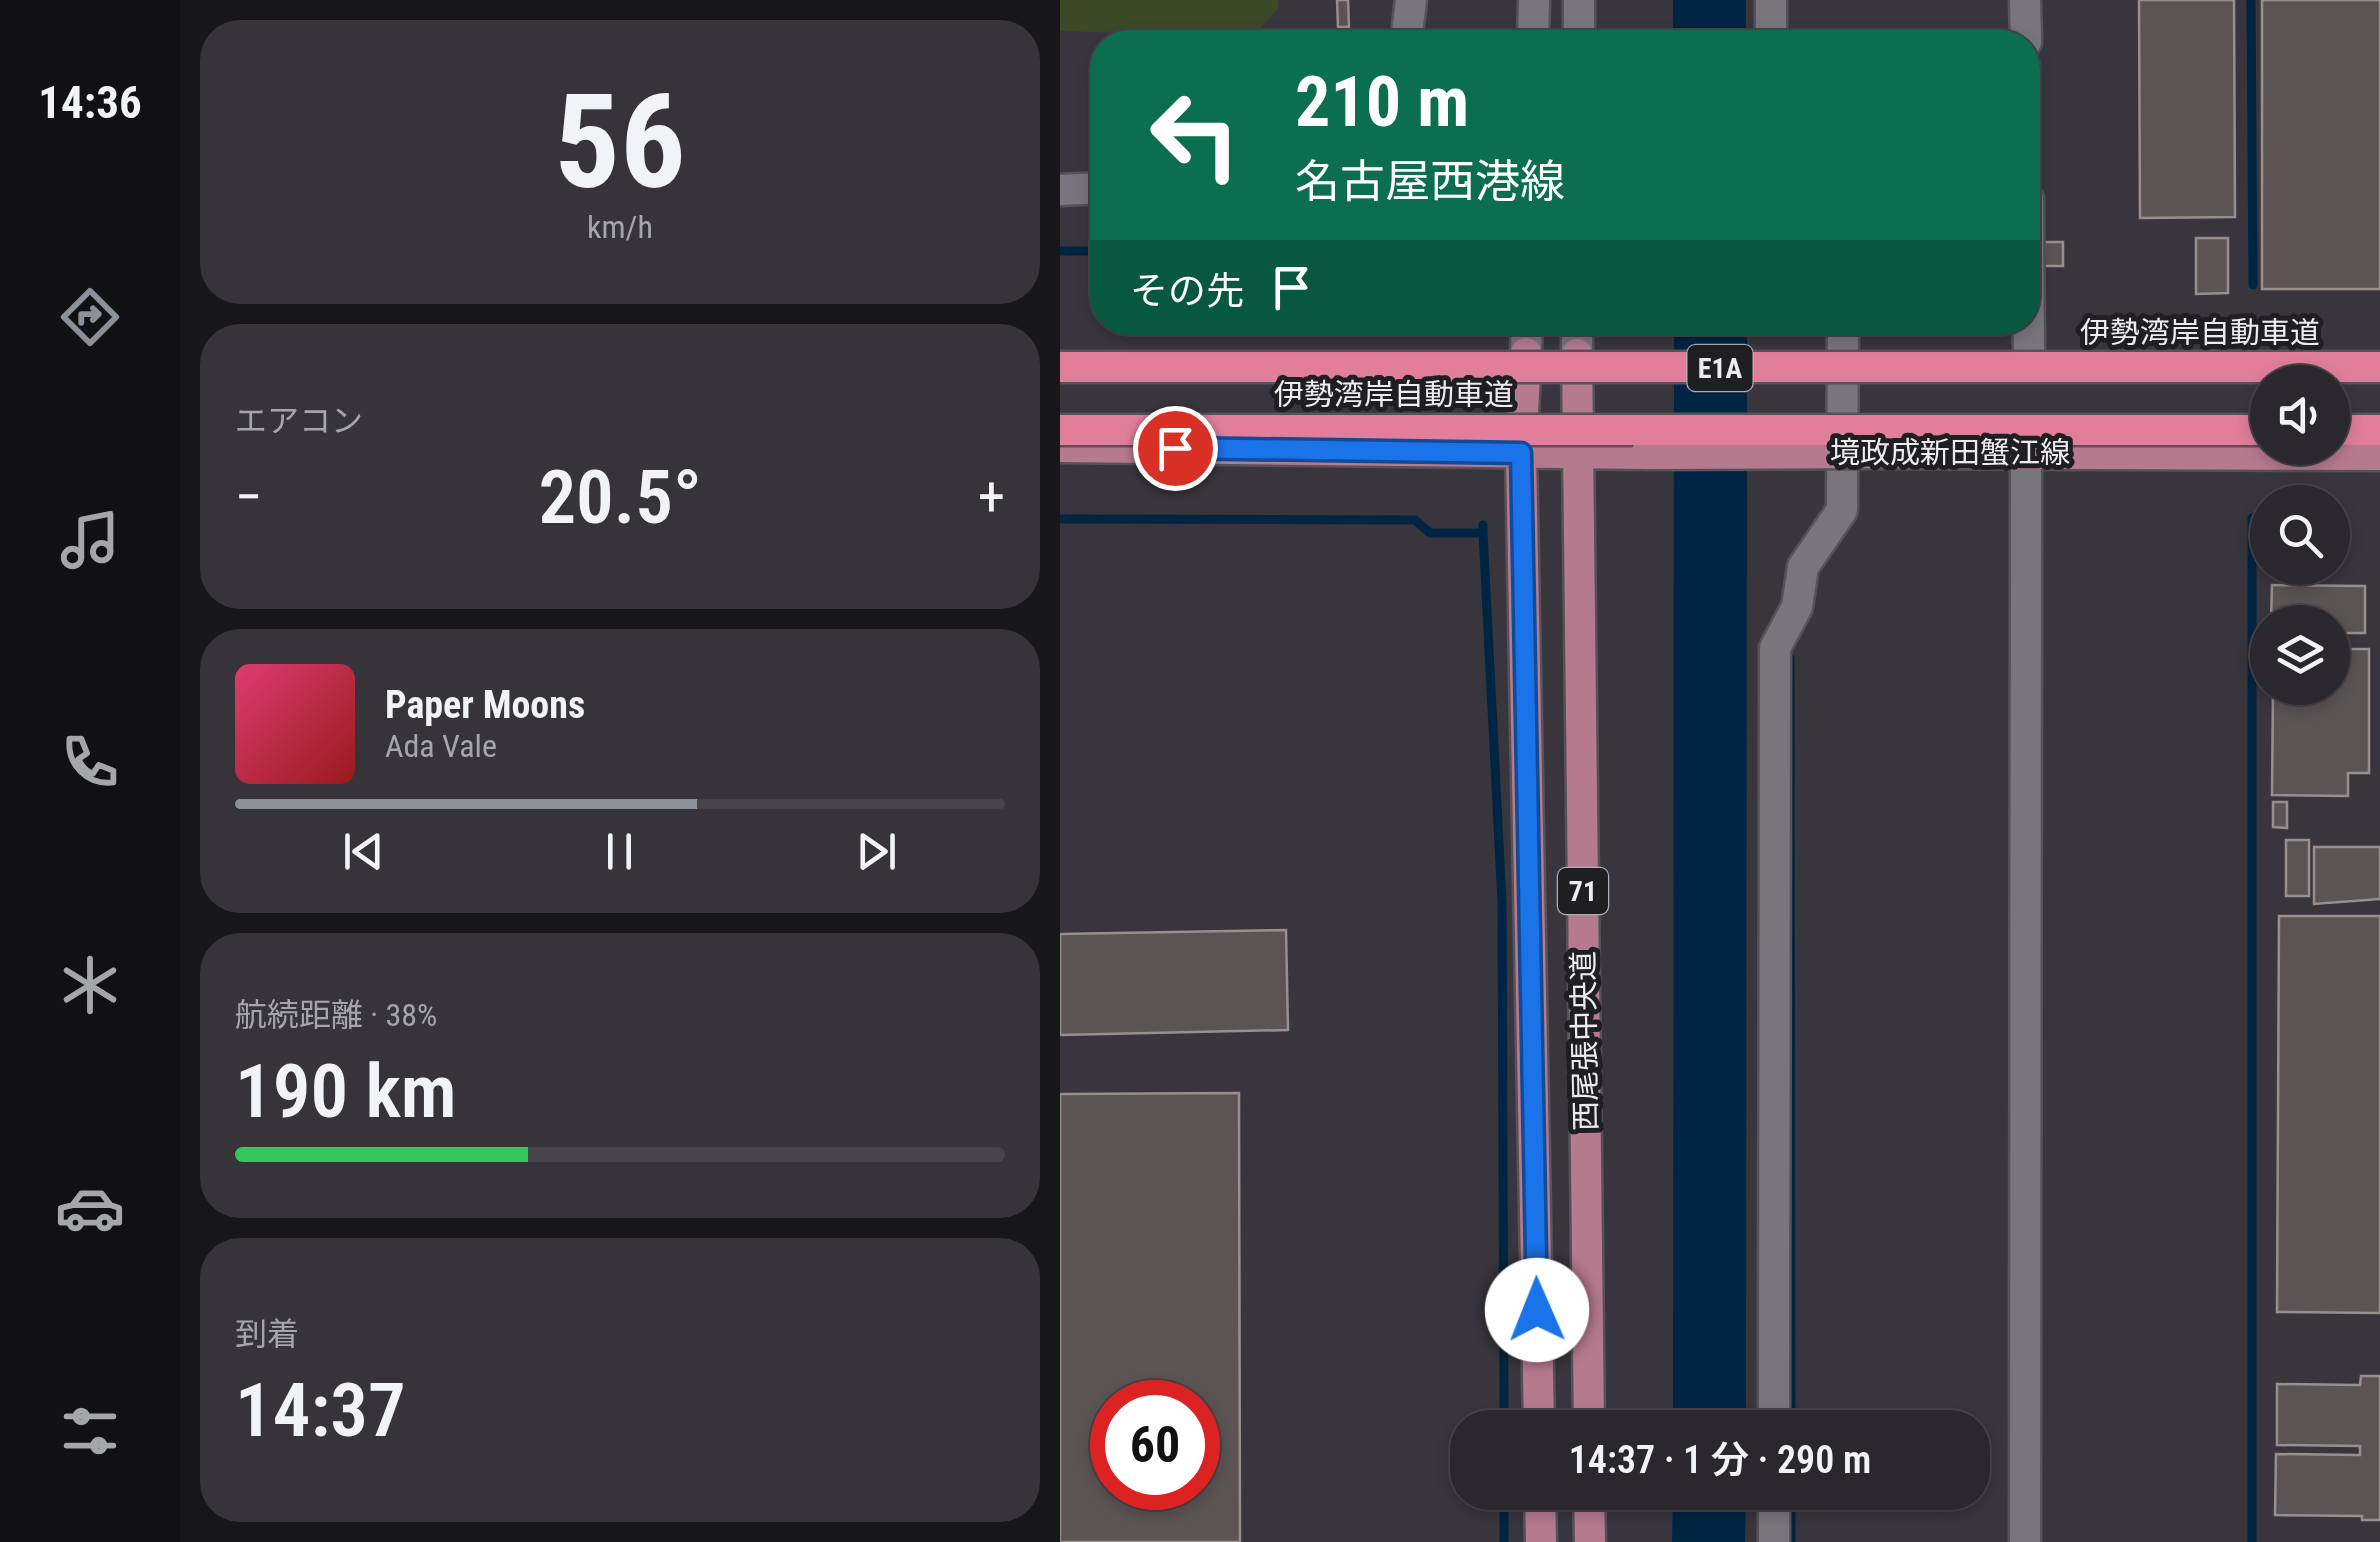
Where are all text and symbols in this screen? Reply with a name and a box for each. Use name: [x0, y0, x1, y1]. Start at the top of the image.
text: 210 m: [1295, 61, 1469, 143]
text: 56: [554, 66, 686, 219]
icon: left: [1130, 70, 1260, 200]
text: 14:36: [38, 76, 142, 129]
text: 名古屋西港線: [1295, 155, 1565, 208]
text: km/h: [587, 208, 653, 246]
icon: arrive: [1264, 260, 1319, 315]
text: その先: [1130, 269, 1244, 313]
icon: directions: [55, 282, 125, 352]
street label: 伊勢湾岸自動車道: [2080, 315, 2320, 350]
road number: E1A: [1688, 345, 1752, 391]
map controls: [2250, 365, 2350, 705]
button: sound: [2250, 365, 2350, 465]
street label: 伊勢湾岸自動車道: [1274, 377, 1514, 412]
text: エアコン: [235, 402, 363, 440]
pin: [1133, 406, 1218, 491]
icon: arrive: [1148, 421, 1203, 476]
street label: 境政成新田蟹江線: [1830, 435, 2070, 470]
text: 20.5°: [538, 453, 702, 541]
text: −: [235, 465, 263, 529]
text: +: [978, 465, 1005, 529]
button: search: [2250, 485, 2350, 585]
icon: music: [55, 505, 125, 575]
button: layers: [2250, 605, 2350, 705]
text: Paper Moons: [385, 683, 585, 727]
icon: phone: [55, 727, 125, 797]
text: Ada Vale: [385, 727, 497, 765]
icon: previous: [336, 824, 391, 879]
icon: pause: [592, 824, 647, 879]
icon: next: [849, 824, 904, 879]
road number: 71: [1558, 868, 1608, 914]
icon: climate: [55, 950, 125, 1020]
street label: 西尾張中央道: [1565, 951, 1604, 1131]
text: 航続距離 · 38%: [235, 996, 437, 1034]
text: 190 km: [235, 1047, 457, 1135]
icon: car: [55, 1173, 125, 1243]
position arrow: [1485, 1258, 1589, 1362]
text: 到着: [235, 1315, 299, 1353]
text: 14:37: [235, 1366, 406, 1454]
speed limit sign: 60: [1090, 1380, 1220, 1510]
icon: filters: [55, 1396, 125, 1466]
text: 14:37 · 1 分 · 290 m: [1569, 1438, 1871, 1482]

